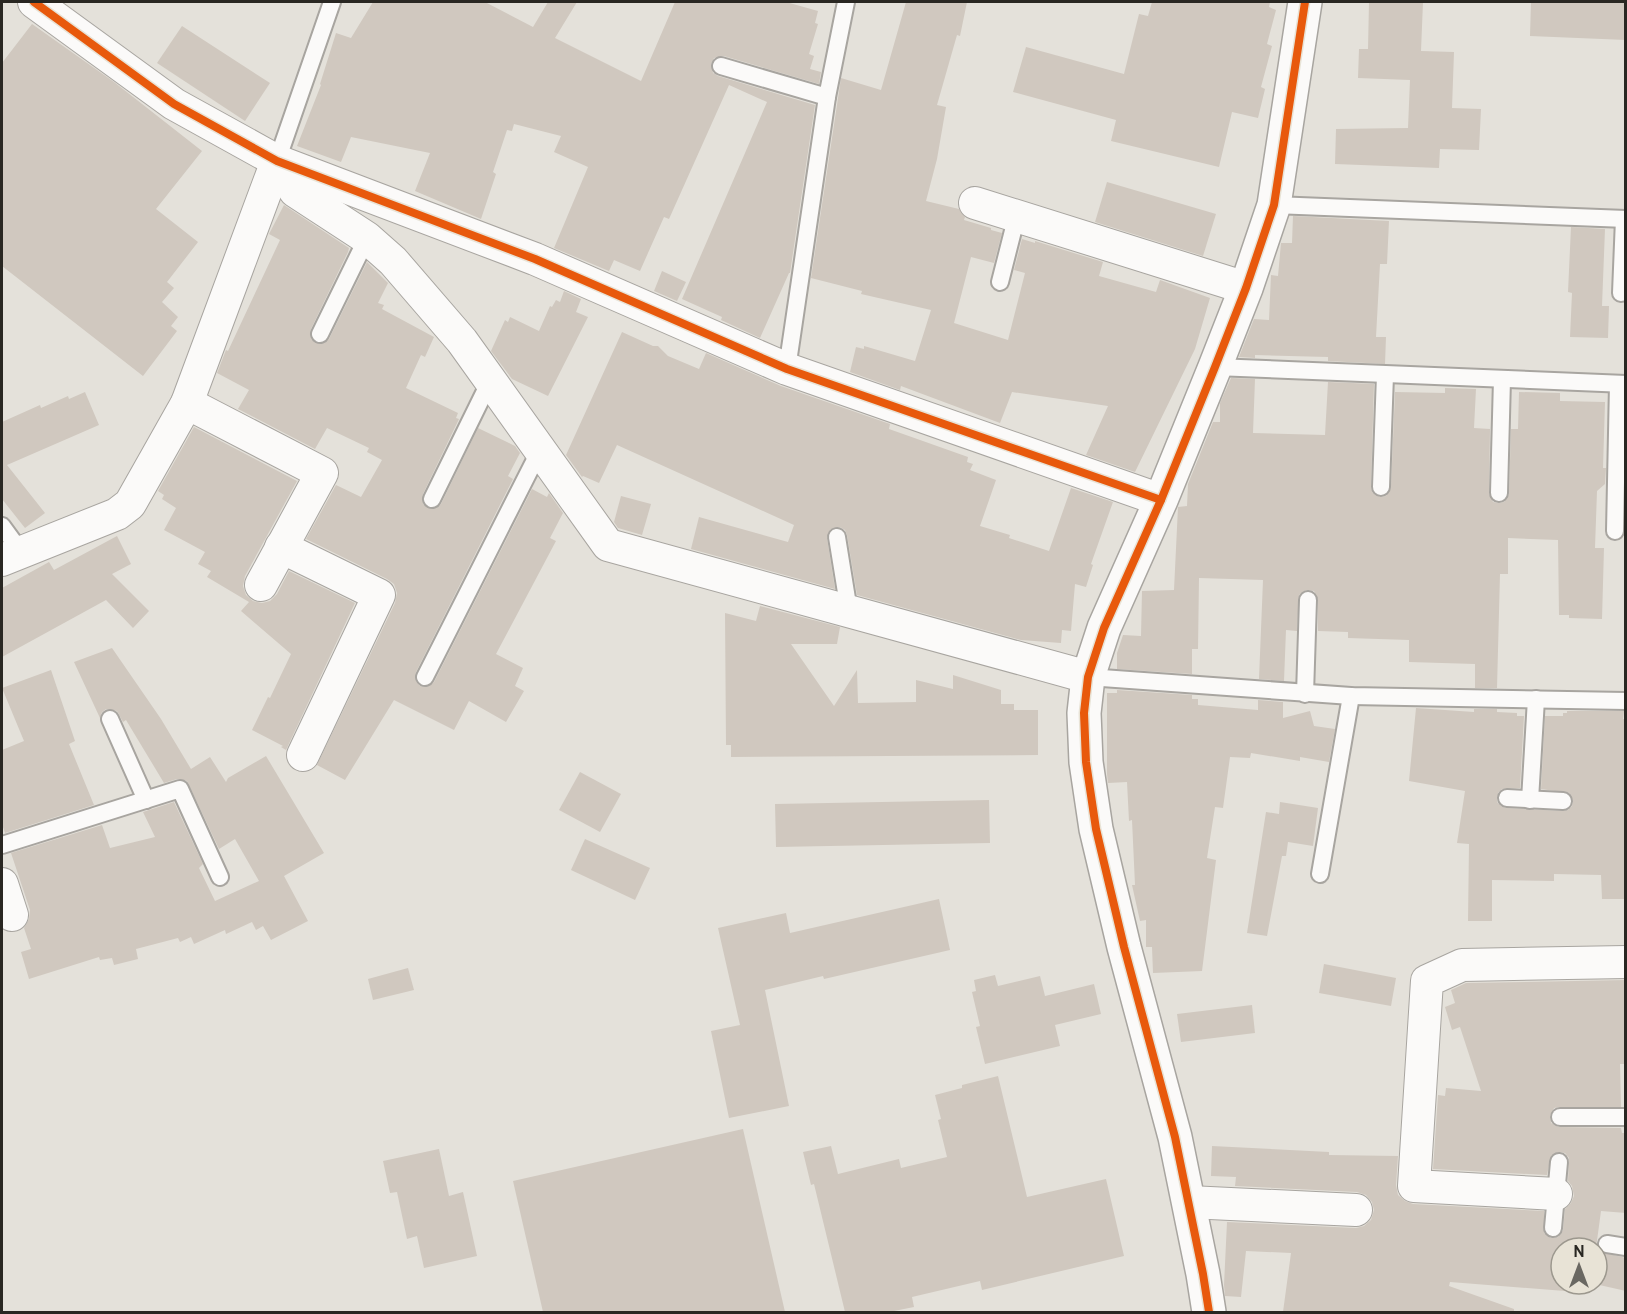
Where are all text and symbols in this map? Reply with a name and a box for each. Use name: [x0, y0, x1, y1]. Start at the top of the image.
north arrow: [1549, 1236, 1609, 1296]
text: N: [1573, 1243, 1585, 1263]

